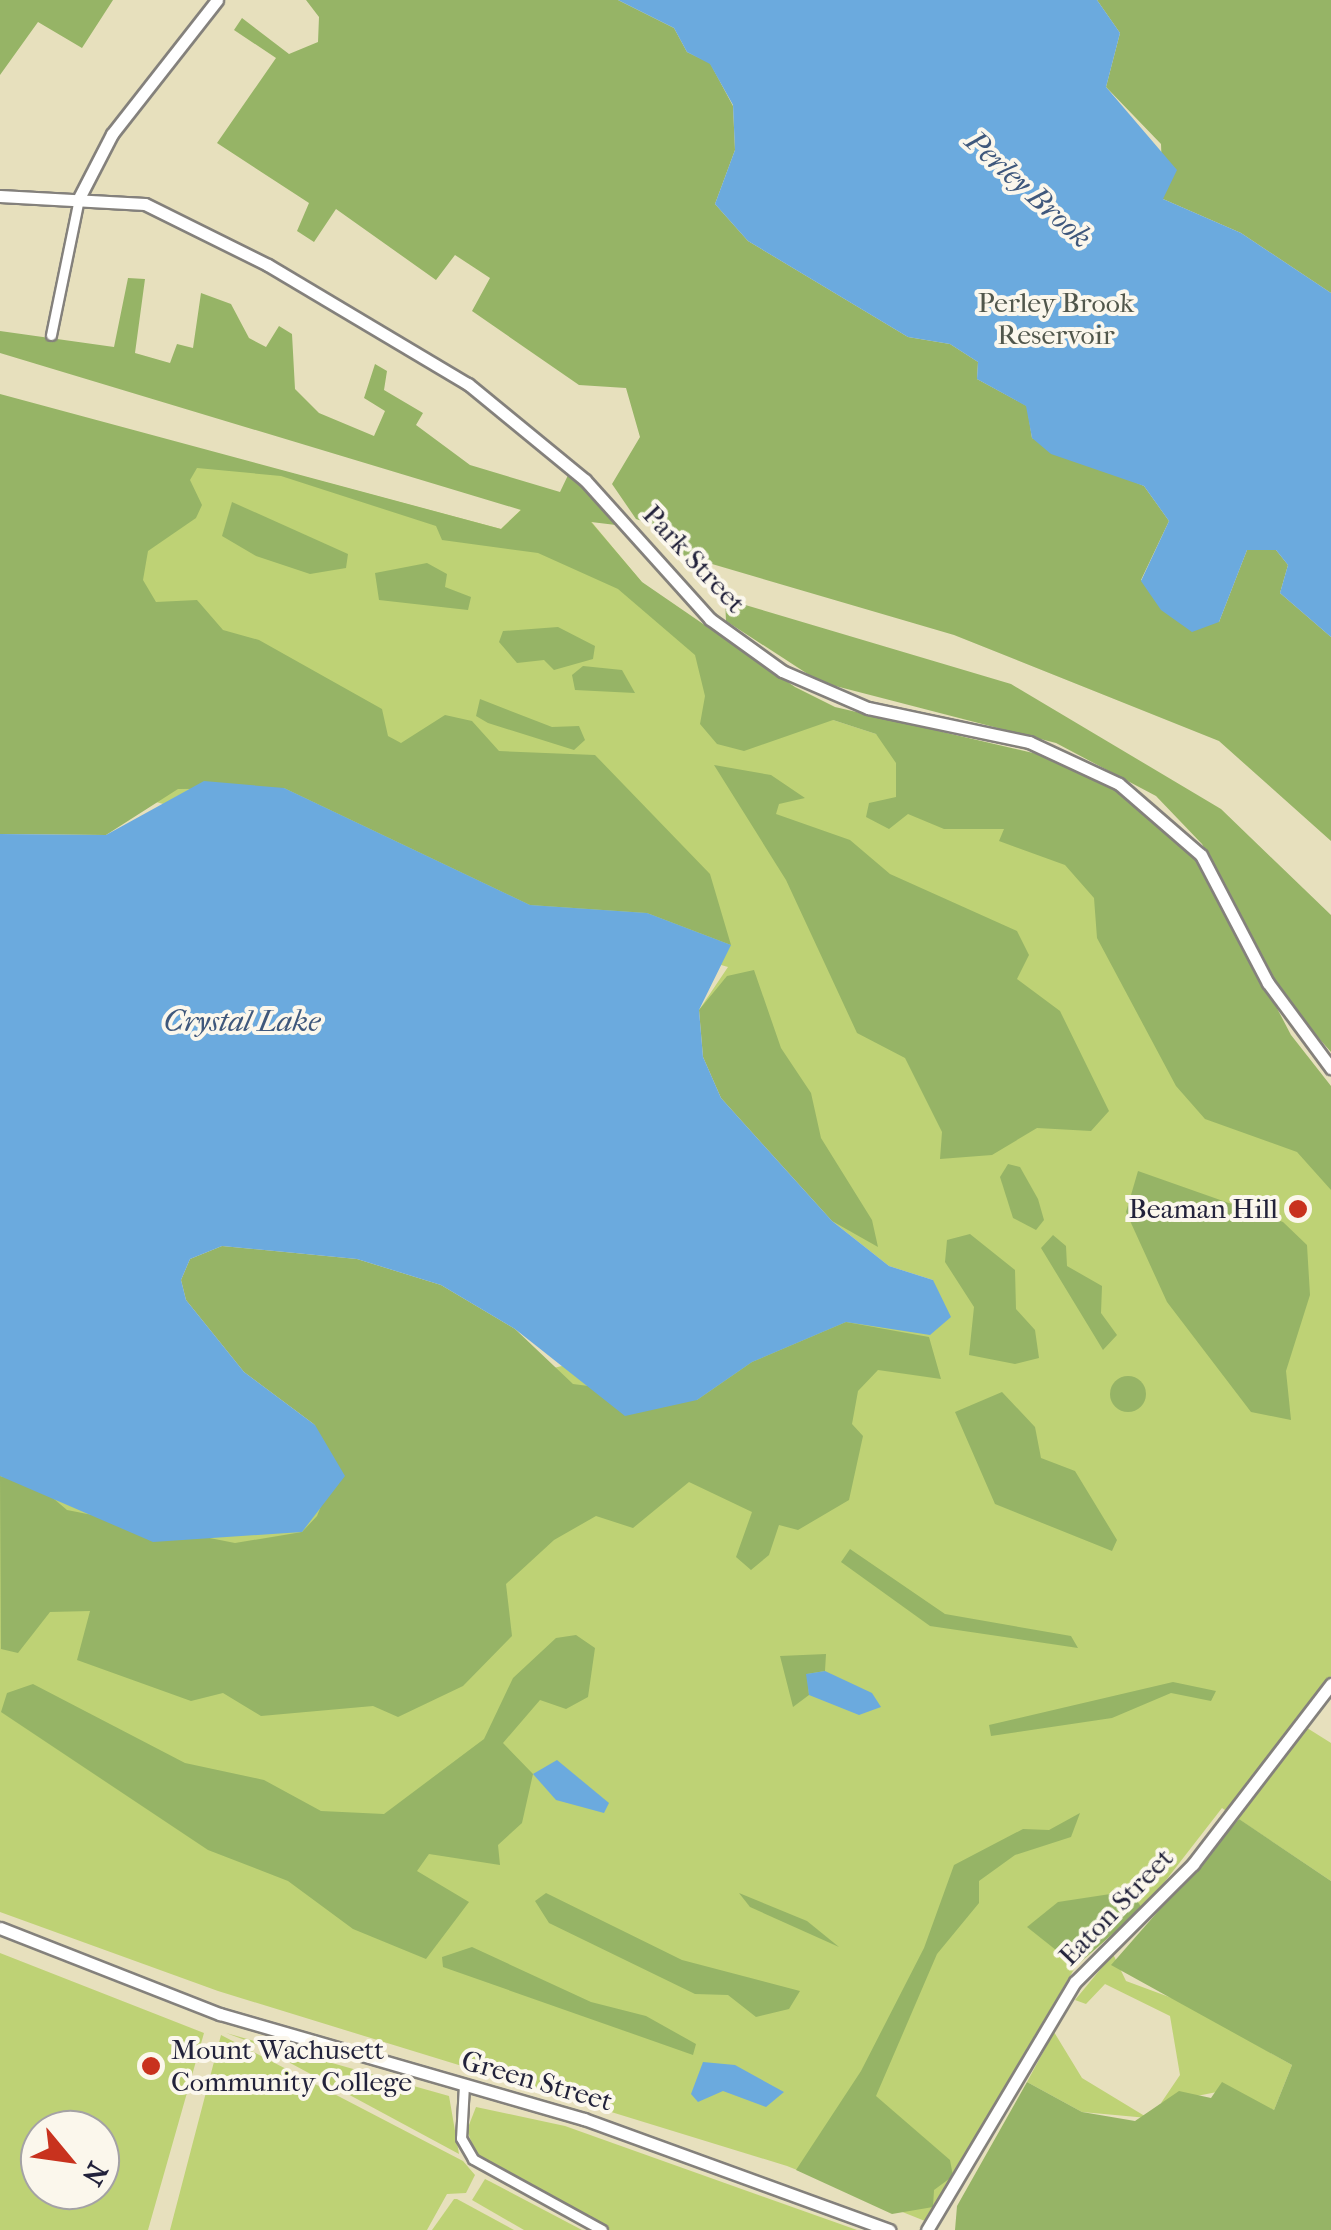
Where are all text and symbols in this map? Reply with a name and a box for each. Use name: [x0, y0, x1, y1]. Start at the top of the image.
water label: Perley Brook: [957, 124, 1099, 256]
park label: Perley Brook Reservoir: [978, 286, 1134, 352]
street label: Park Street: [635, 498, 753, 620]
water label: Crystal Lake: [164, 1004, 320, 1040]
place label: Beaman Hill: [1129, 1192, 1278, 1226]
marker: Beaman Hill: [1287, 1198, 1309, 1220]
street label: Eaton Street: [1052, 1841, 1180, 1973]
place label: Mount Wachusett Community College: [171, 2033, 412, 2099]
street label: Green Street: [458, 2043, 616, 2119]
marker: Mount Wachusett Community College: [140, 2055, 162, 2077]
north arrow: [20, 2110, 120, 2210]
text: N: [75, 2157, 115, 2191]

